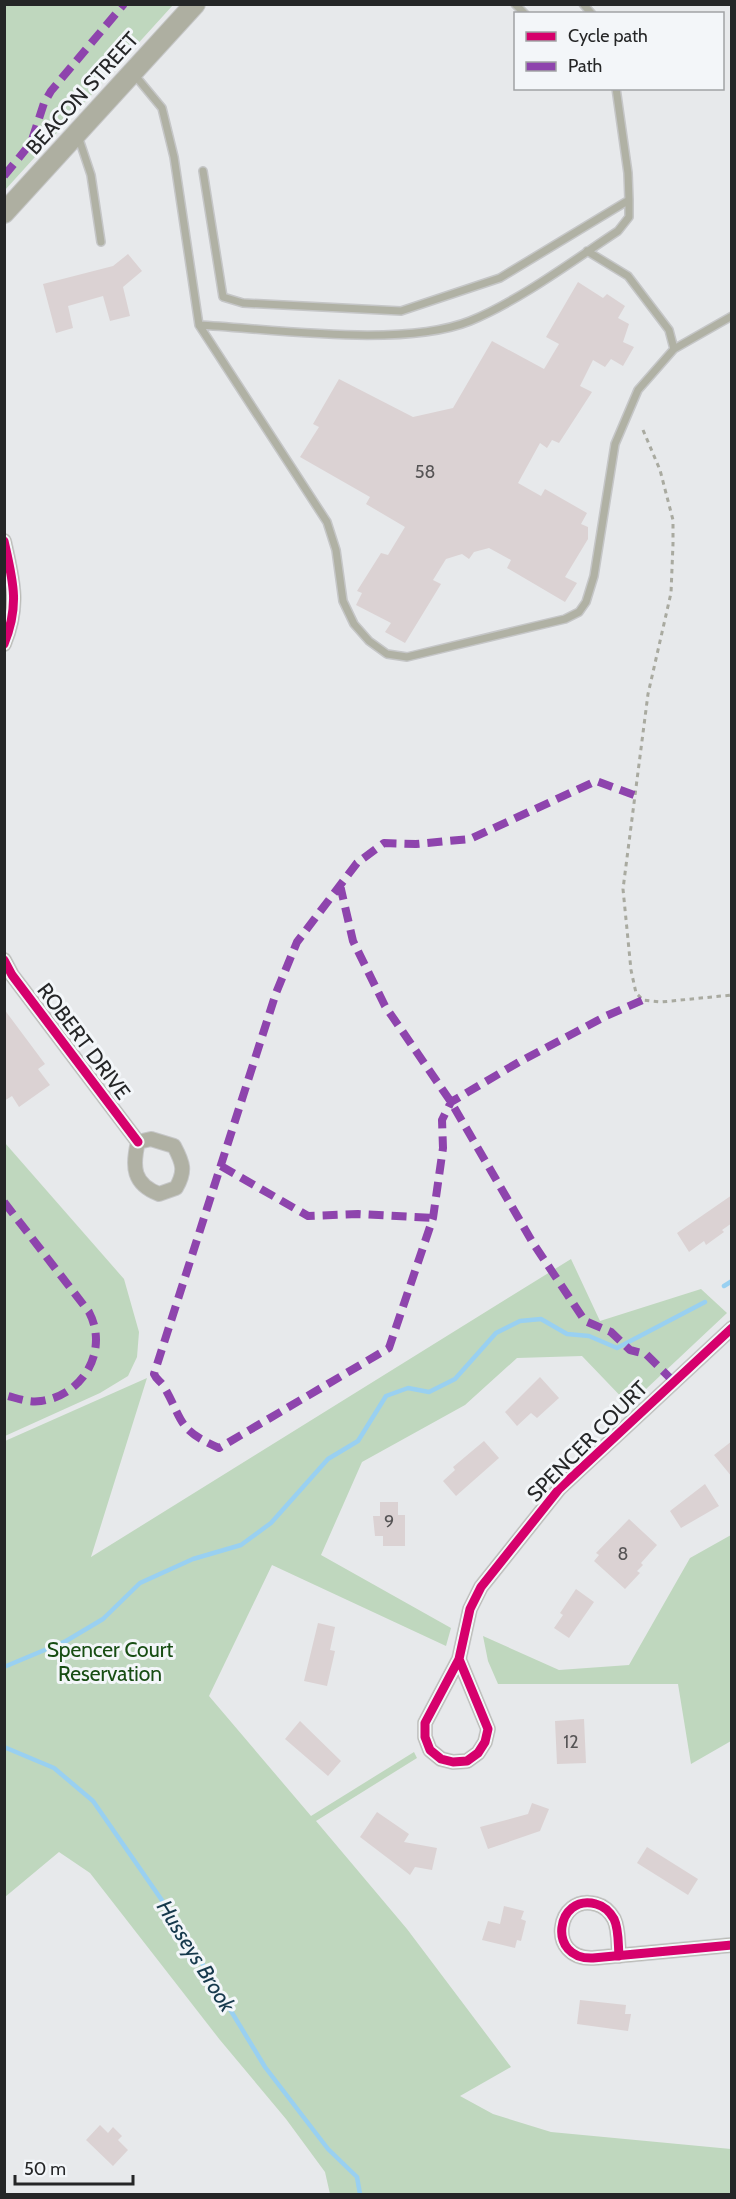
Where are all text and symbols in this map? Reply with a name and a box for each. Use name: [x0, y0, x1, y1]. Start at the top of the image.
legend: [514, 12, 724, 90]
text: Cycle path: [568, 25, 648, 47]
street label: BEACON STREET: [21, 27, 143, 159]
text: Path: [568, 55, 602, 77]
house number: 58: [415, 461, 435, 483]
street label: ROBERT DRIVE: [32, 978, 136, 1104]
street label: SPENCER COURT: [521, 1375, 653, 1507]
house number: 9: [384, 1511, 394, 1533]
house number: 8: [618, 1543, 628, 1565]
park label: Spencer Court Reservation: [47, 1637, 173, 1686]
house number: 12: [563, 1731, 579, 1753]
water label: Husseys Brook: [151, 1895, 241, 2017]
scale bar: [15, 2148, 134, 2186]
text: 50 m: [24, 2158, 66, 2180]

